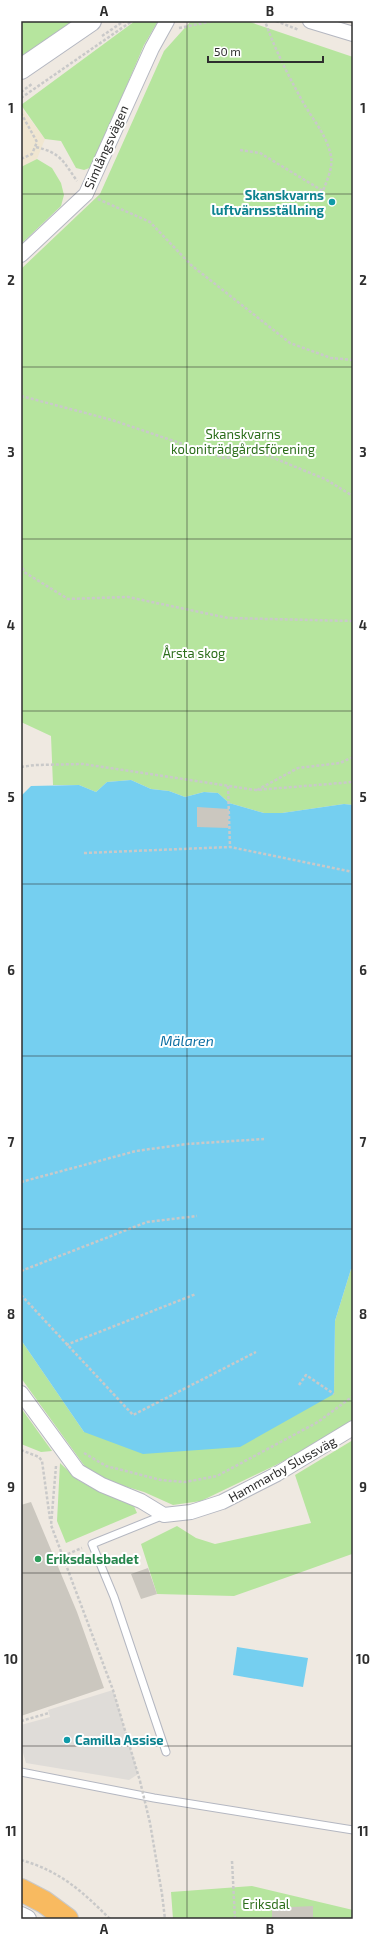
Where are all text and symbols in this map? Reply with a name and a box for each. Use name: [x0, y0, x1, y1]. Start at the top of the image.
text: A: [100, 3, 109, 19]
text: B: [266, 3, 274, 19]
scale bar: [208, 38, 323, 64]
text: 50 m: [214, 44, 241, 58]
text: 1: [8, 100, 14, 116]
text: 1: [360, 100, 366, 116]
street label: Simlångsvägen: [80, 103, 132, 191]
place label: Skanskvarns luftvärnsställning: [212, 187, 324, 218]
marker: Skanskvarns luftvärnsställning: [327, 197, 337, 207]
text: 2: [7, 272, 15, 288]
text: 2: [359, 272, 367, 288]
park label: Skanskvarns koloniträdgårdsförening: [171, 426, 315, 457]
text: 3: [7, 444, 15, 460]
text: 3: [359, 444, 367, 460]
text: 4: [7, 617, 15, 633]
text: 4: [359, 617, 367, 633]
park label: Årsta skog: [163, 645, 225, 661]
text: 5: [7, 789, 15, 805]
text: 5: [359, 789, 367, 805]
text: 6: [7, 962, 15, 978]
text: 6: [359, 962, 367, 978]
water label: Mälaren: [160, 1032, 214, 1049]
text: 7: [8, 1134, 15, 1150]
text: 7: [360, 1134, 367, 1150]
text: 8: [7, 1306, 15, 1322]
text: 8: [359, 1306, 367, 1322]
street label: Hammarby Slussväg: [225, 1433, 339, 1505]
text: 9: [7, 1479, 15, 1495]
text: 9: [359, 1479, 367, 1495]
place label: Eriksdalsbadet: [46, 1551, 139, 1567]
marker: Eriksdalsbadet: [33, 1554, 43, 1564]
text: 10: [4, 1651, 18, 1667]
text: 10: [356, 1651, 370, 1667]
place label: Camilla Assise: [75, 1732, 164, 1748]
marker: Camilla Assise: [62, 1735, 72, 1745]
text: 11: [5, 1823, 17, 1839]
text: 11: [357, 1823, 369, 1839]
park label: Eriksdal: [242, 1896, 290, 1912]
text: A: [100, 1921, 109, 1937]
text: B: [266, 1921, 274, 1937]

